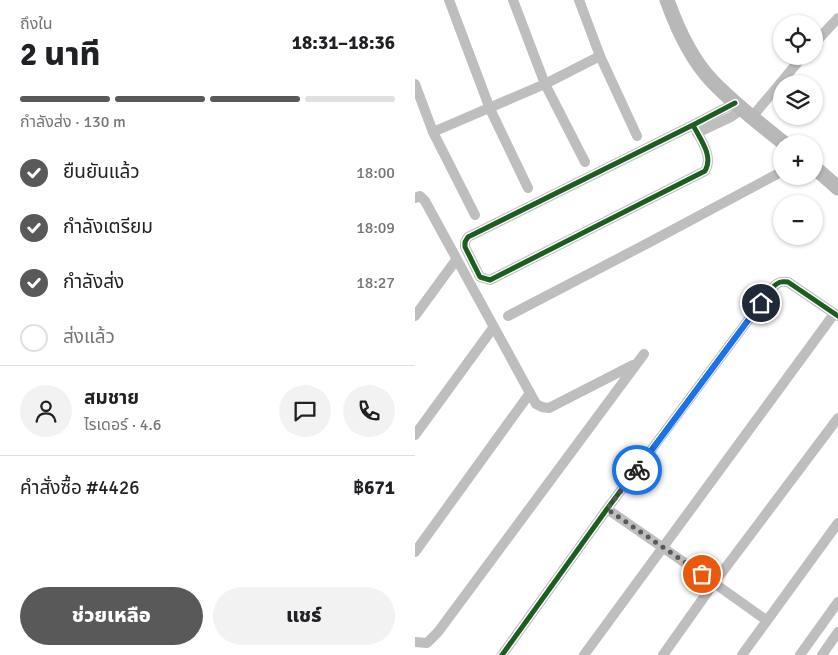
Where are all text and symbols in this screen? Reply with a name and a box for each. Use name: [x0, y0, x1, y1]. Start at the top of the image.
text: ถึงใน: [20, 14, 53, 34]
map controls: [773, 15, 823, 245]
button: locate: [773, 15, 823, 65]
text: 18:31–18:36: [292, 31, 395, 55]
text: 2 นาที: [20, 35, 100, 74]
button: layers: [773, 75, 823, 125]
text: กำลังส่ง · 130 m: [20, 112, 126, 132]
button: +: [773, 135, 823, 185]
icon: check: [20, 159, 48, 187]
text: ยืนยันแล้ว: [63, 160, 140, 184]
text: 18:00: [356, 163, 395, 183]
button: −: [773, 195, 823, 245]
icon: check: [20, 214, 48, 242]
text: กำลังเตรียม: [63, 215, 153, 239]
text: 18:09: [356, 218, 395, 238]
icon: check: [20, 269, 48, 297]
text: กำลังส่ง: [63, 270, 124, 294]
text: 18:27: [356, 273, 395, 293]
pin: [740, 282, 782, 324]
icon: home: [747, 289, 775, 317]
text: ส่งแล้ว: [63, 325, 115, 349]
button: person: [20, 385, 72, 437]
button: chat: [279, 385, 331, 437]
button: phone: [343, 385, 395, 437]
text: สมชาย: [84, 386, 139, 410]
text: ไรเดอร์ · 4.6: [84, 415, 161, 435]
courier: [612, 445, 662, 495]
icon: bike: [623, 456, 651, 484]
text: คำสั่งซื้อ #4426: [20, 476, 139, 500]
text: ฿671: [353, 476, 395, 500]
pin: [681, 553, 723, 595]
icon: bag: [688, 560, 716, 588]
button: ช่วยเหลือ: [20, 587, 203, 645]
button: แชร์: [213, 587, 395, 645]

